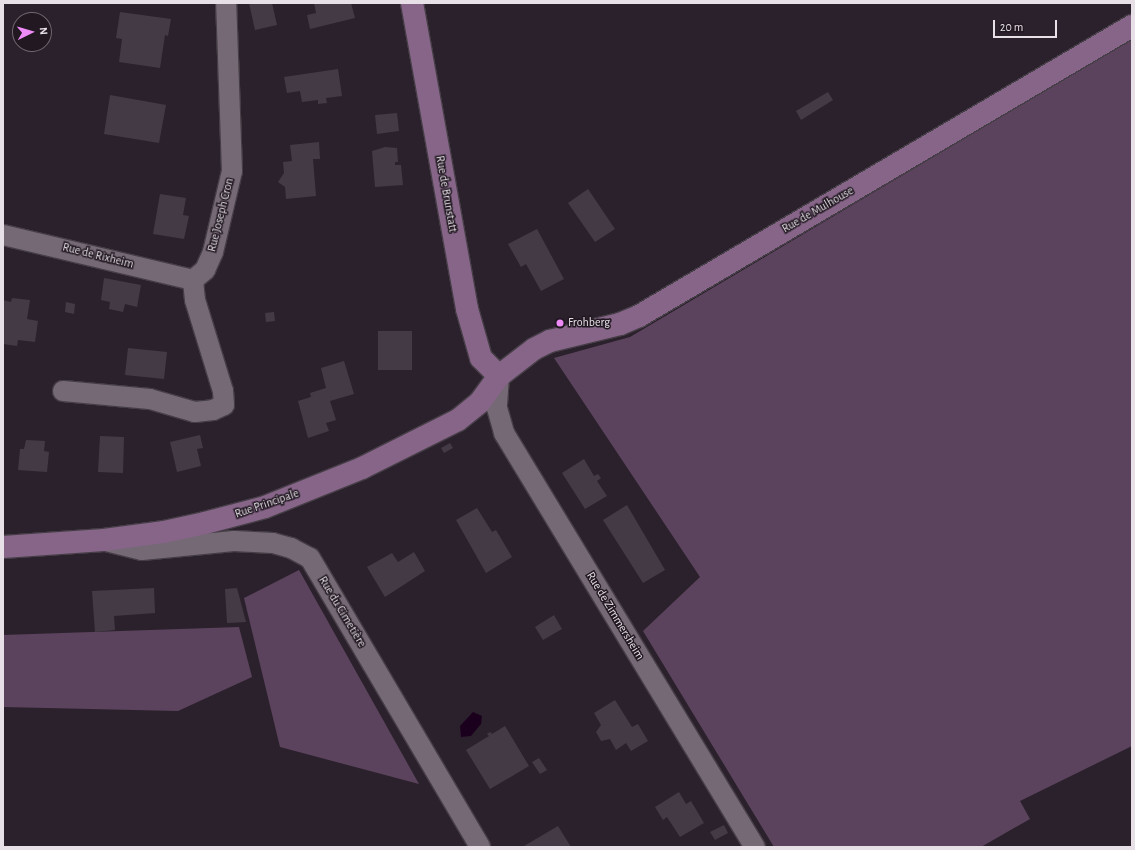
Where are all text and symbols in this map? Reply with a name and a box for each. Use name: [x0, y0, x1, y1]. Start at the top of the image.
north arrow: [12, 12, 52, 52]
scale bar: [995, 12, 1059, 38]
text: 20 m: [1000, 21, 1023, 33]
text: N: [38, 27, 49, 35]
street label: Rue de Brunstatt: [432, 155, 460, 233]
street label: Rue Joseph Cron: [205, 177, 237, 253]
street label: Rue de Mulhouse: [780, 184, 856, 236]
street label: Rue de Rixheim: [61, 240, 135, 272]
place label: Frohberg: [568, 316, 610, 330]
marker: Frohberg: [555, 318, 565, 328]
street label: Rue Principale: [233, 486, 301, 522]
street label: Rue de Zimmersheim: [583, 569, 647, 663]
street label: Rue du Cimetière: [315, 574, 369, 650]

